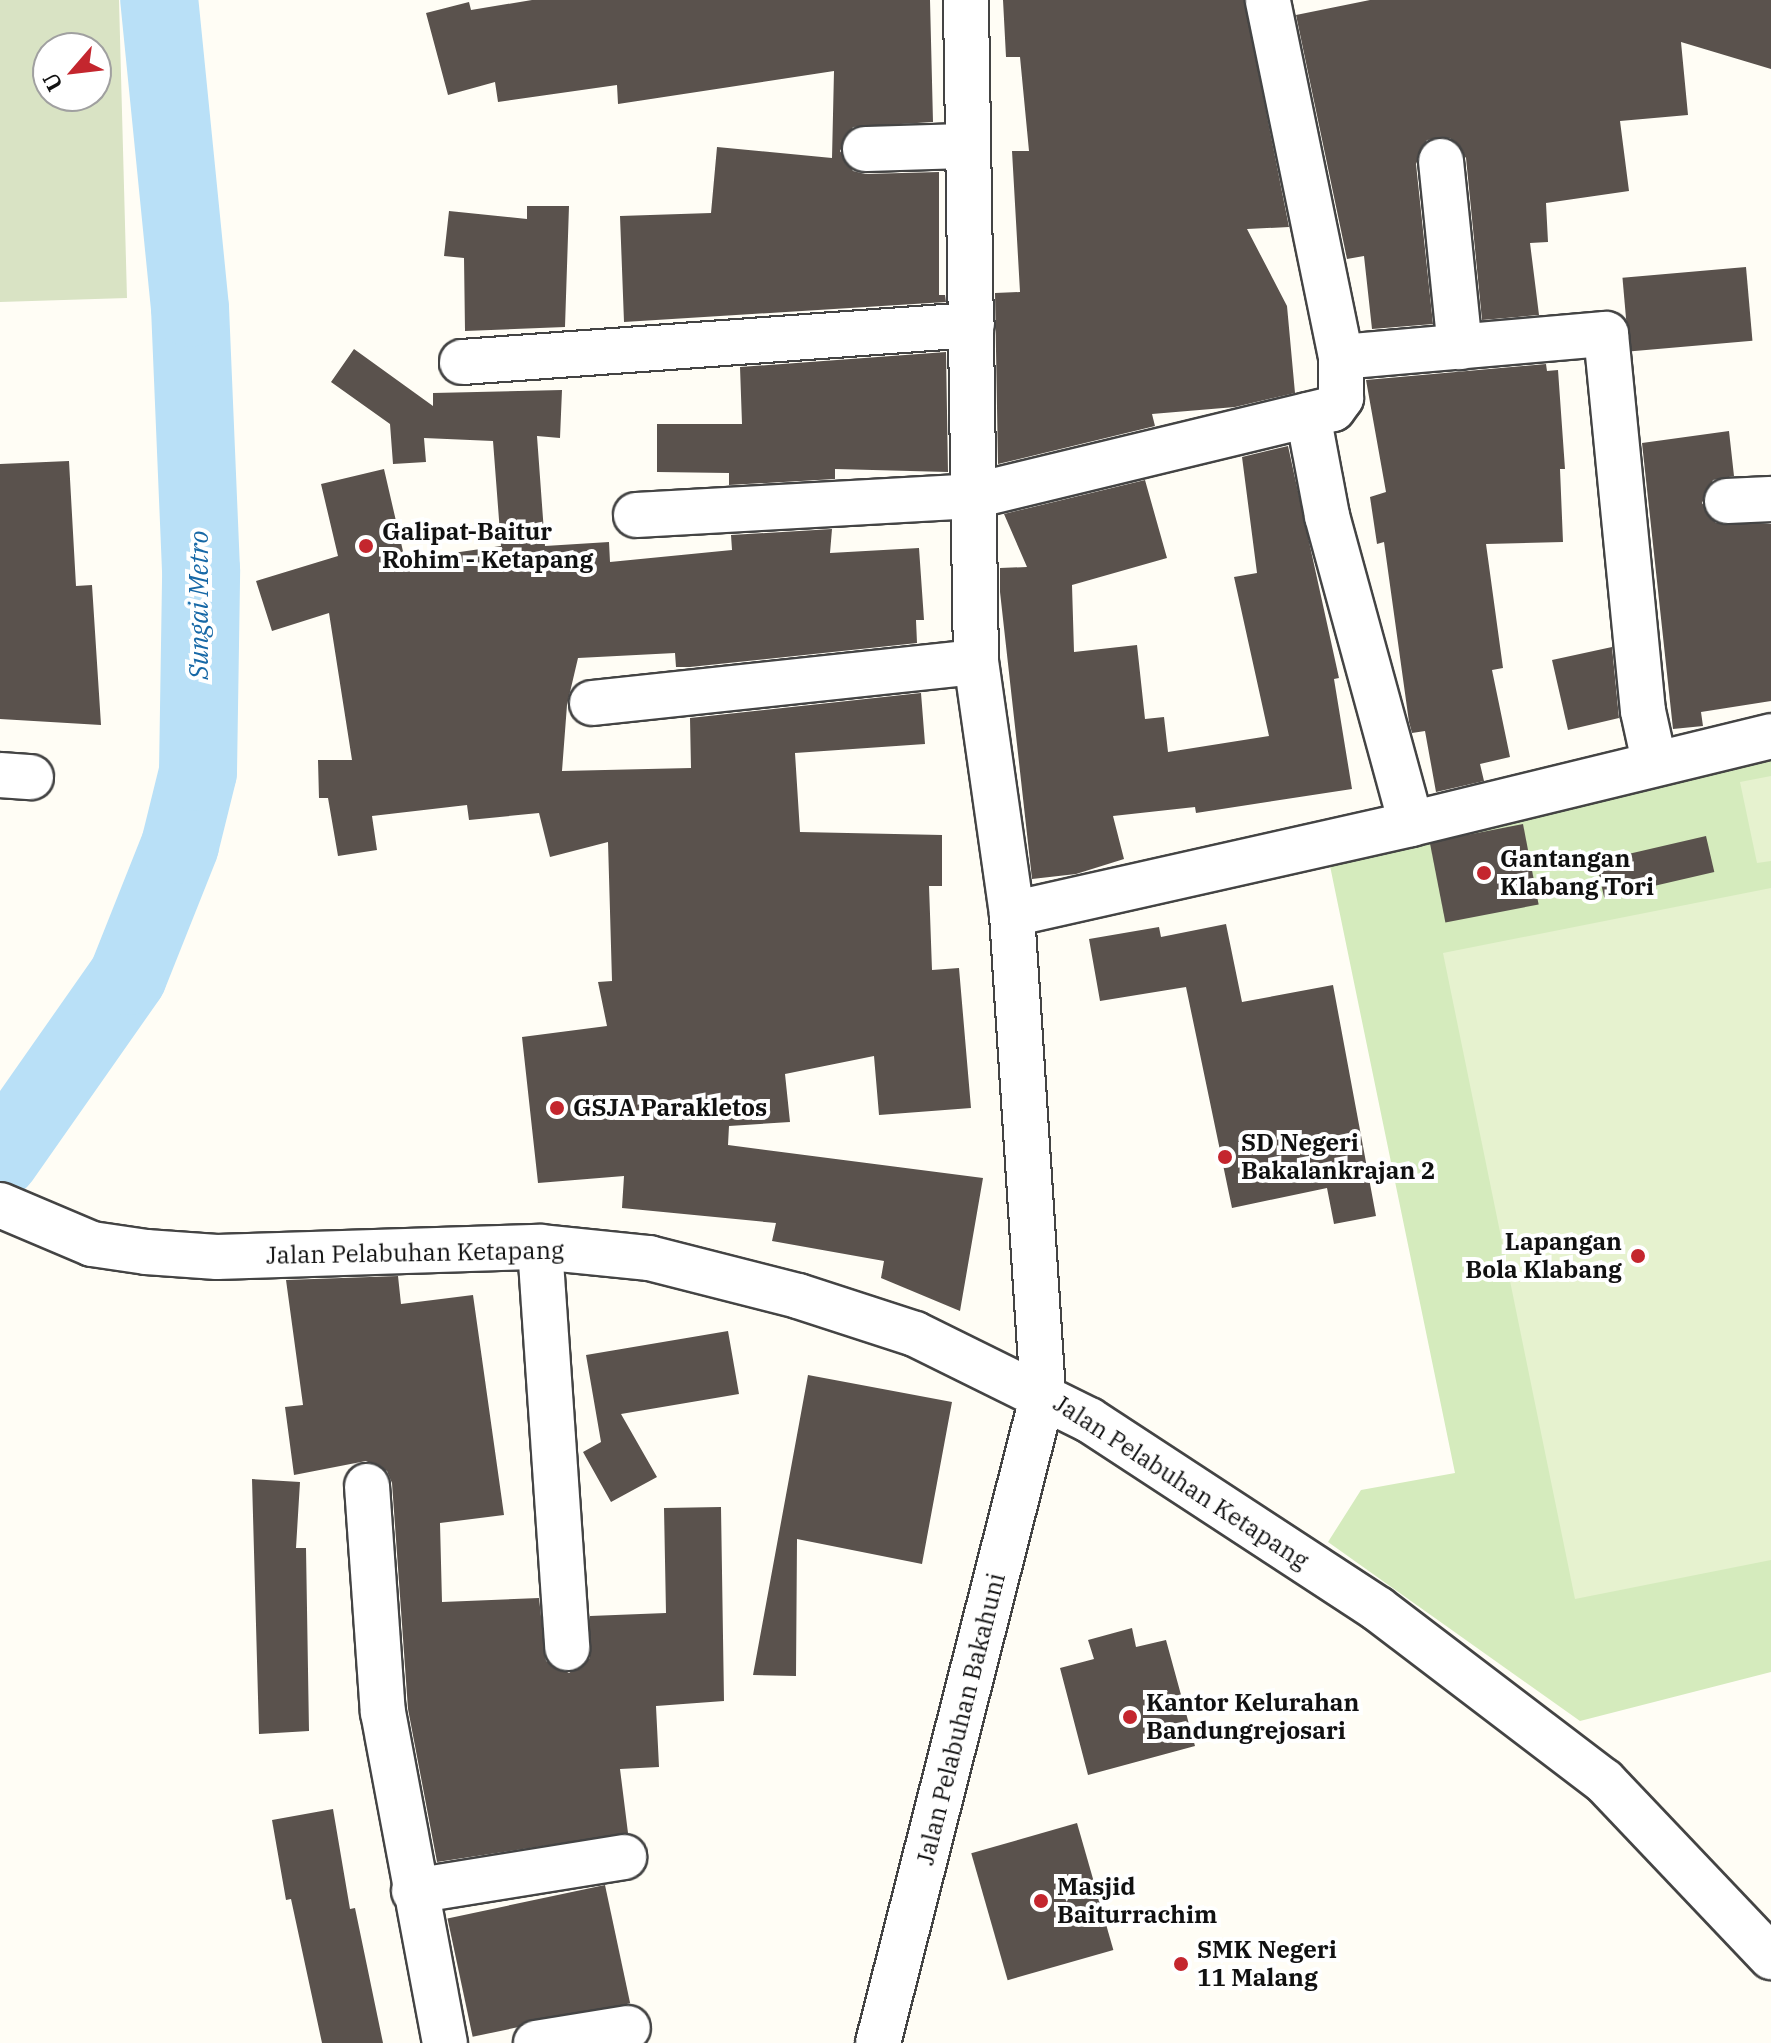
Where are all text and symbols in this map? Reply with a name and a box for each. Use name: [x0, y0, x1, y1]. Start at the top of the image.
north arrow: [32, 32, 112, 112]
text: U: [35, 68, 69, 97]
place label: Galipat-Baitur Rohim - Ketapang: [382, 518, 593, 574]
water label: Sungai Metro: [183, 531, 215, 679]
marker: Galipat-Baitur Rohim - Ketapang: [357, 537, 375, 555]
place label: Gantangan Klabang Tori: [1500, 845, 1654, 901]
marker: Gantangan Klabang Tori: [1475, 864, 1493, 882]
place label: GSJA Parakletos: [573, 1094, 767, 1122]
marker: GSJA Parakletos: [548, 1099, 566, 1117]
place label: SD Negeri Bakalankrajan 2: [1241, 1129, 1435, 1185]
marker: SD Negeri Bakalankrajan 2: [1216, 1148, 1234, 1166]
place label: Lapangan Bola Klabang: [1465, 1228, 1622, 1284]
street label: Jalan Pelabuhan Ketapang: [266, 1236, 564, 1270]
marker: Lapangan Bola Klabang: [1629, 1247, 1647, 1265]
street label: Jalan Pelabuhan Ketapang: [1048, 1389, 1314, 1575]
street label: Jalan Pelabuhan Bakahuni: [911, 1570, 1011, 1868]
place label: Kantor Kelurahan Bandungrejosari: [1146, 1689, 1359, 1745]
marker: Kantor Kelurahan Bandungrejosari: [1121, 1708, 1139, 1726]
place label: Masjid Baiturrachim: [1057, 1873, 1217, 1929]
marker: Masjid Baiturrachim: [1032, 1892, 1050, 1910]
place label: SMK Negeri 11 Malang: [1197, 1936, 1337, 1992]
marker: SMK Negeri 11 Malang: [1172, 1955, 1190, 1973]

